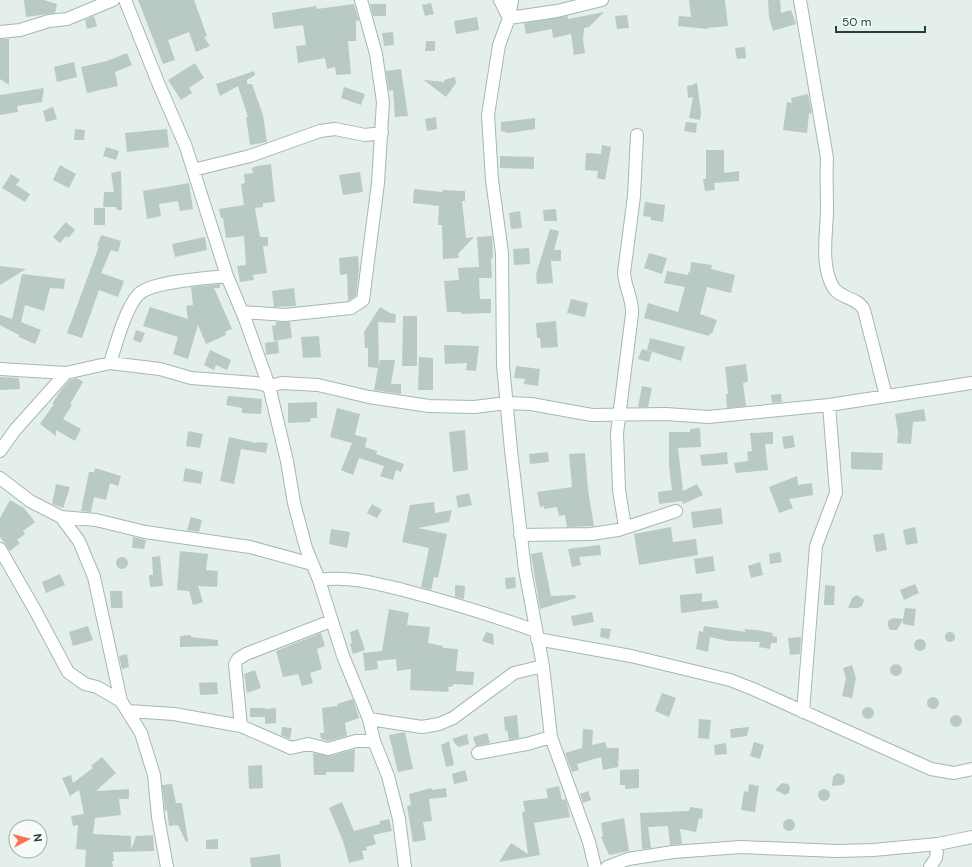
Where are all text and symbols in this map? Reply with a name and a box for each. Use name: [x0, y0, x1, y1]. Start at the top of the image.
scale bar: [836, 8, 925, 34]
text: 50 m: [842, 14, 871, 30]
north arrow: [8, 819, 48, 859]
text: N: [30, 833, 45, 843]

